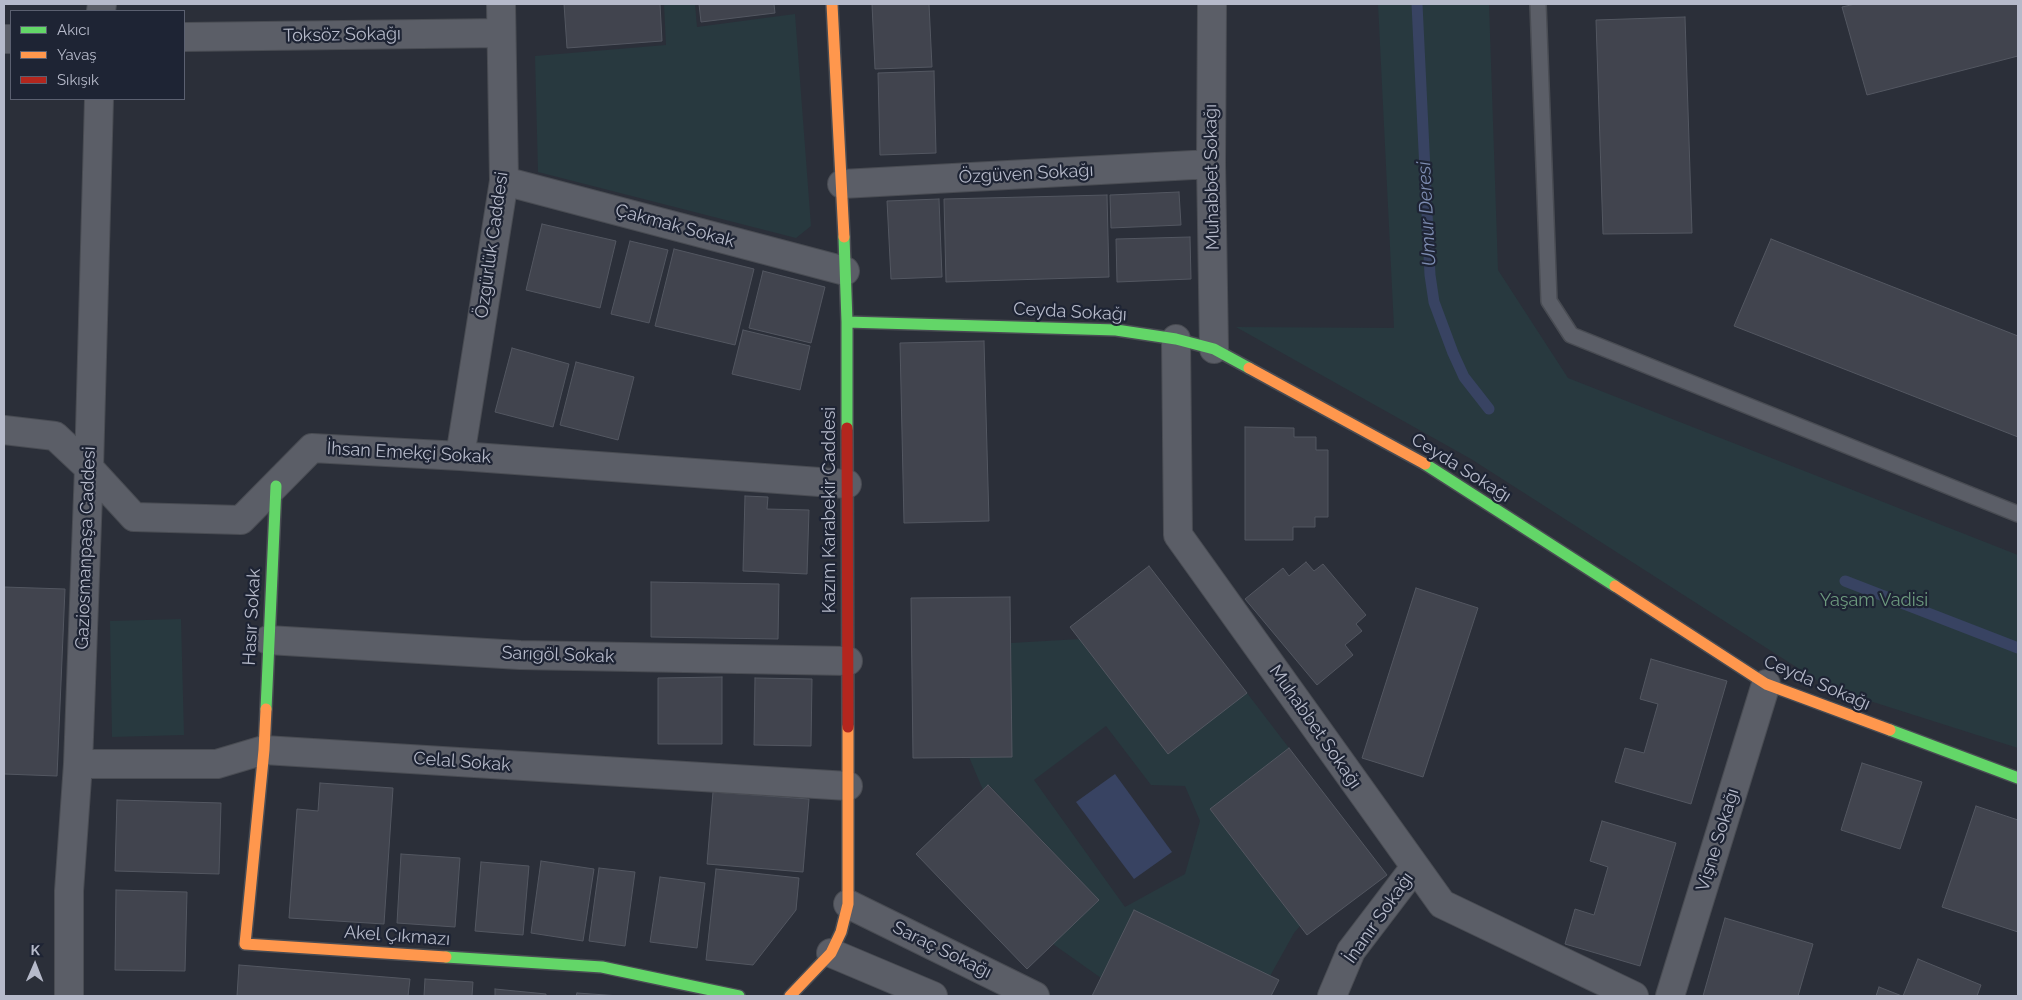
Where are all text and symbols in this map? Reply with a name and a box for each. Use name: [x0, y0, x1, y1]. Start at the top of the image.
legend: [10, 10, 185, 100]
text: Akıcı: [57, 21, 90, 39]
street label: Toksöz Sokağı: [283, 23, 401, 47]
text: Yavaş: [57, 46, 97, 64]
text: Sıkışık: [57, 71, 99, 89]
street label: Muhabbet Sokağı: [1200, 104, 1224, 250]
street label: Özgüven Sokağı: [958, 160, 1094, 188]
water label: Umur Deresi: [1413, 161, 1441, 267]
street label: Özgürlük Caddesi: [471, 170, 513, 320]
street label: Çakmak Sokak: [613, 200, 737, 252]
street label: Ceyda Sokağı: [1013, 298, 1127, 326]
street label: Kazım Karabekir Caddesi: [819, 407, 841, 613]
street label: Ceyda Sokağı: [1407, 429, 1515, 507]
street label: İhsan Emekçi Sokak: [326, 438, 492, 468]
street label: Gaziosmanpaşa Caddesi: [72, 446, 100, 650]
street label: Hasır Sokak: [239, 568, 265, 666]
park label: Yaşam Vadisi: [1820, 590, 1928, 612]
street label: Sarıgöl Sokak: [501, 642, 615, 668]
street label: Ceyda Sokağı: [1760, 651, 1874, 715]
street label: Muhabbet Sokağı: [1264, 661, 1366, 793]
street label: Celal Sokak: [413, 748, 511, 776]
street label: Vişne Sokağı: [1692, 786, 1744, 894]
street label: İnanır Sokağı: [1340, 868, 1418, 968]
street label: Saraç Sokağı: [889, 917, 995, 983]
street label: Akel Çıkmazı: [343, 922, 451, 950]
north arrow: [10, 940, 60, 990]
text: K: [30, 942, 40, 958]

